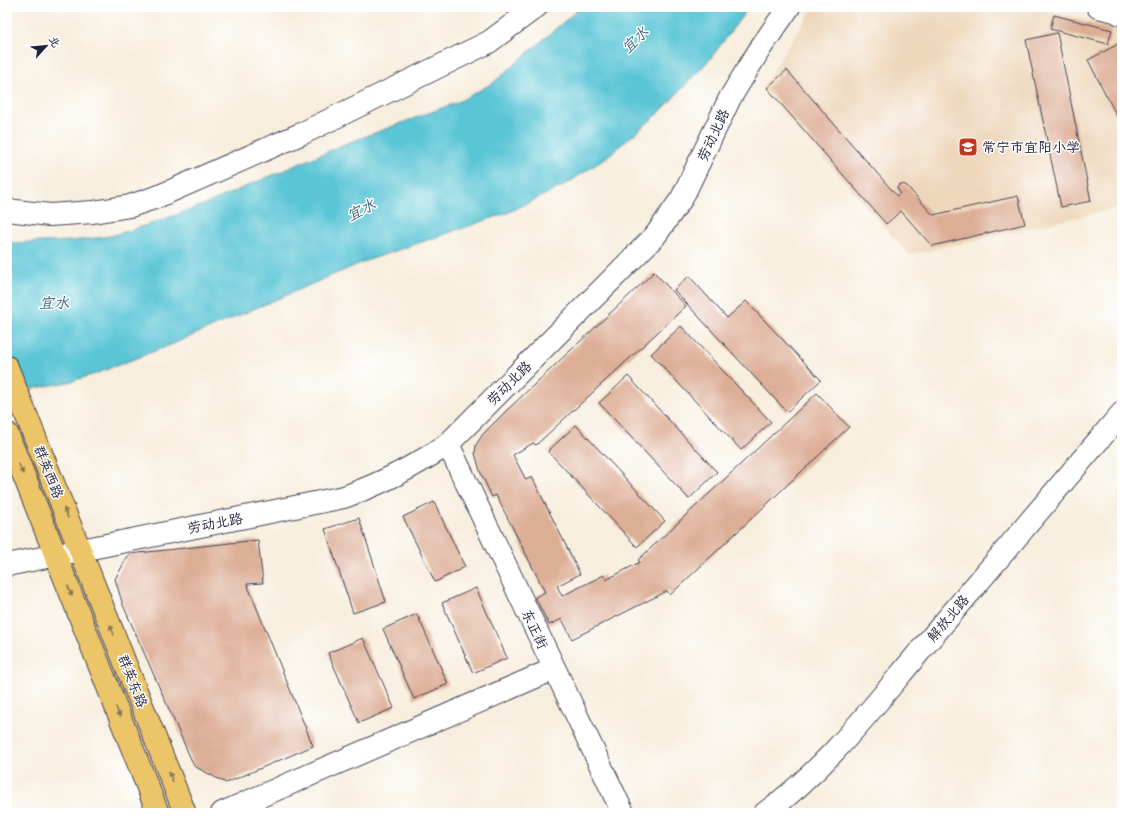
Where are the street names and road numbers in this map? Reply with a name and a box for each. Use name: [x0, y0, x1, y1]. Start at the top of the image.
street label: 劳动北路: [693, 106, 733, 164]
street label: 劳动北路: [483, 357, 535, 409]
street label: 群英西路: [30, 443, 68, 501]
street label: 劳动北路: [186, 509, 244, 537]
street label: 解放北路: [923, 591, 973, 645]
street label: 东正街: [518, 606, 552, 652]
street label: 群英东路: [114, 652, 152, 710]

